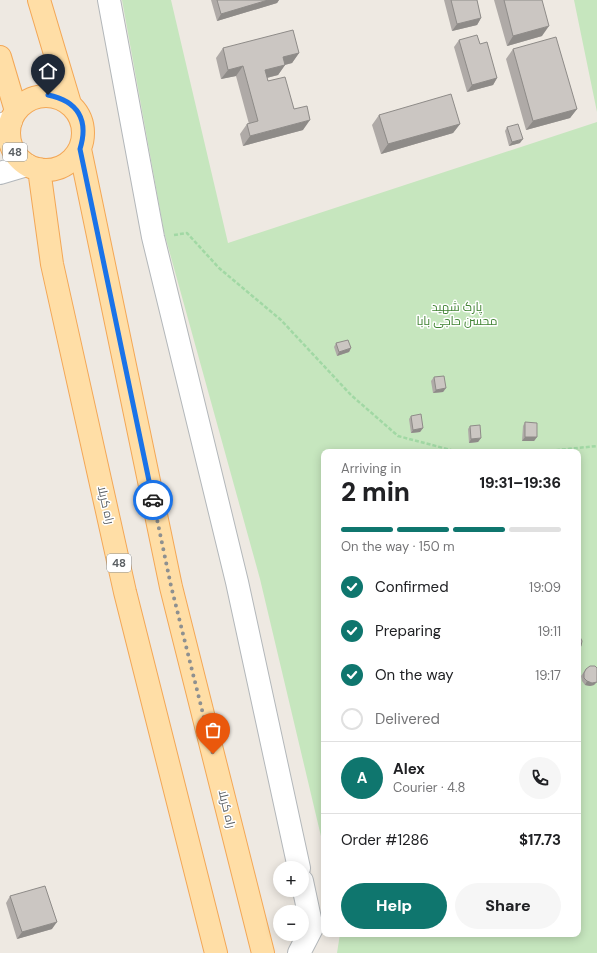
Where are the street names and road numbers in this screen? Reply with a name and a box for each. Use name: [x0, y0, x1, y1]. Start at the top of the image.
road number: 48: [3, 143, 27, 161]
street label: راه کربلا: [94, 484, 118, 526]
road number: 48: [107, 554, 131, 572]
street label: راه کربلا: [215, 788, 239, 830]

